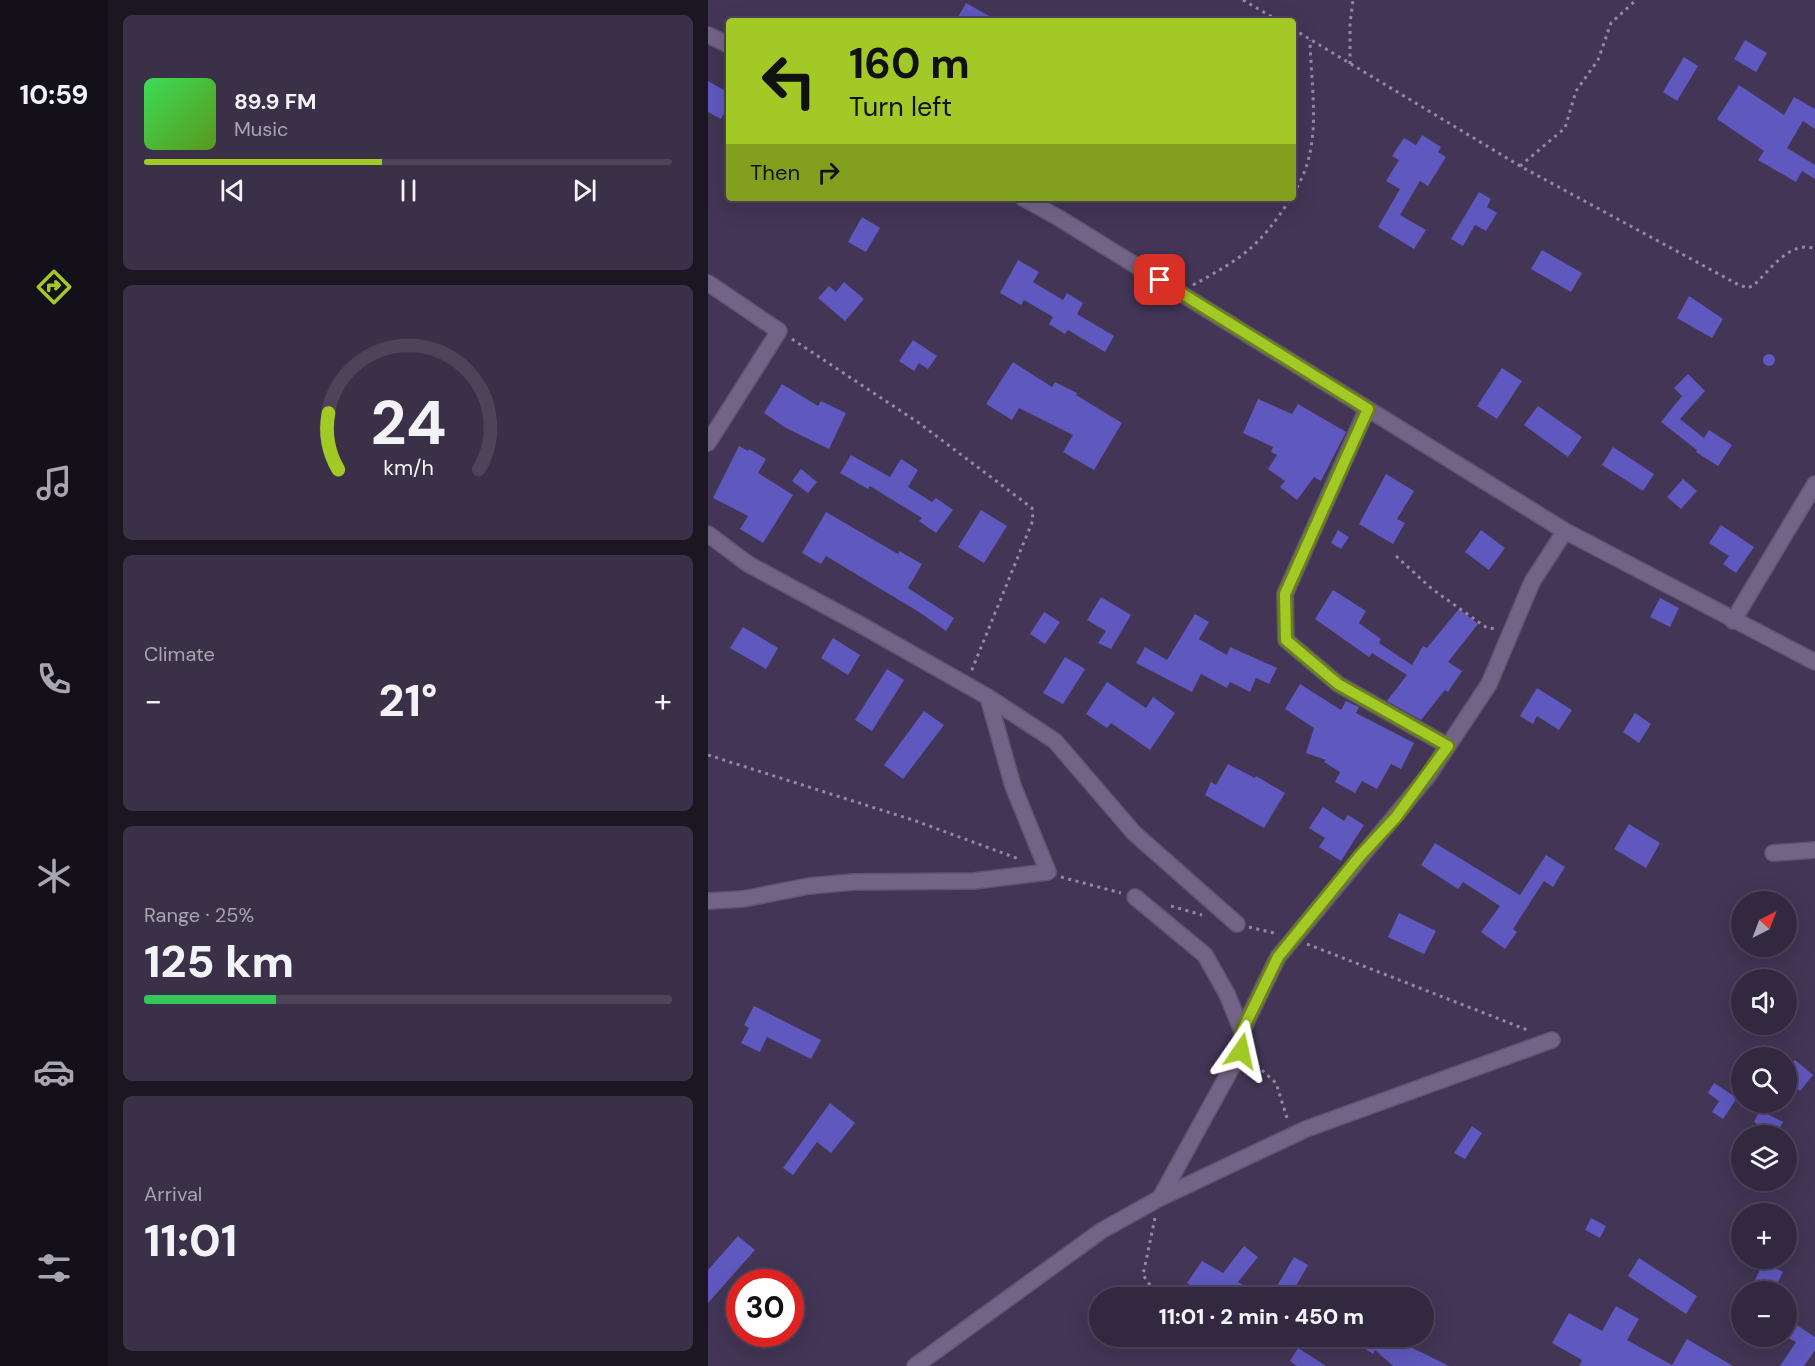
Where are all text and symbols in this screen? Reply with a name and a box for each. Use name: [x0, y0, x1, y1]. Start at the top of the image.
text: 160 m: [849, 36, 970, 91]
icon: left: [750, 42, 828, 120]
text: 10:59: [20, 77, 89, 112]
text: 89.9 FM: [234, 87, 316, 116]
text: Turn left: [849, 89, 952, 124]
text: Music: [234, 116, 289, 142]
icon: right: [812, 156, 845, 189]
text: Then: [750, 158, 800, 187]
icon: previous: [216, 174, 249, 207]
icon: pause: [392, 174, 425, 207]
icon: next: [568, 174, 601, 207]
pin: [1134, 254, 1185, 305]
icon: arrive: [1143, 263, 1176, 296]
icon: directions: [33, 266, 75, 308]
text: 24: [370, 382, 446, 463]
text: km/h: [383, 454, 433, 482]
icon: music: [33, 462, 75, 504]
text: Climate: [144, 641, 215, 667]
icon: phone: [33, 658, 75, 700]
text: 21°: [378, 671, 438, 730]
text: −: [144, 679, 162, 722]
text: +: [654, 679, 672, 722]
icon: climate: [33, 855, 75, 897]
north arrow: [1731, 891, 1797, 957]
map controls: [1731, 891, 1797, 1347]
text: Range · 25%: [144, 902, 254, 928]
text: 125 km: [144, 932, 294, 991]
button: sound: [1731, 969, 1797, 1035]
position arrow: [1209, 1019, 1273, 1083]
button: search: [1731, 1047, 1797, 1113]
icon: car: [33, 1051, 75, 1093]
button: layers: [1731, 1125, 1797, 1191]
text: Arrival: [144, 1181, 202, 1207]
button: +: [1731, 1203, 1797, 1269]
text: 11:01: [144, 1211, 237, 1270]
icon: filters: [33, 1247, 75, 1289]
speed limit sign: 30: [726, 1269, 804, 1347]
button: −: [1731, 1281, 1797, 1347]
text: 11:01 · 2 min · 450 m: [1159, 1302, 1364, 1331]

